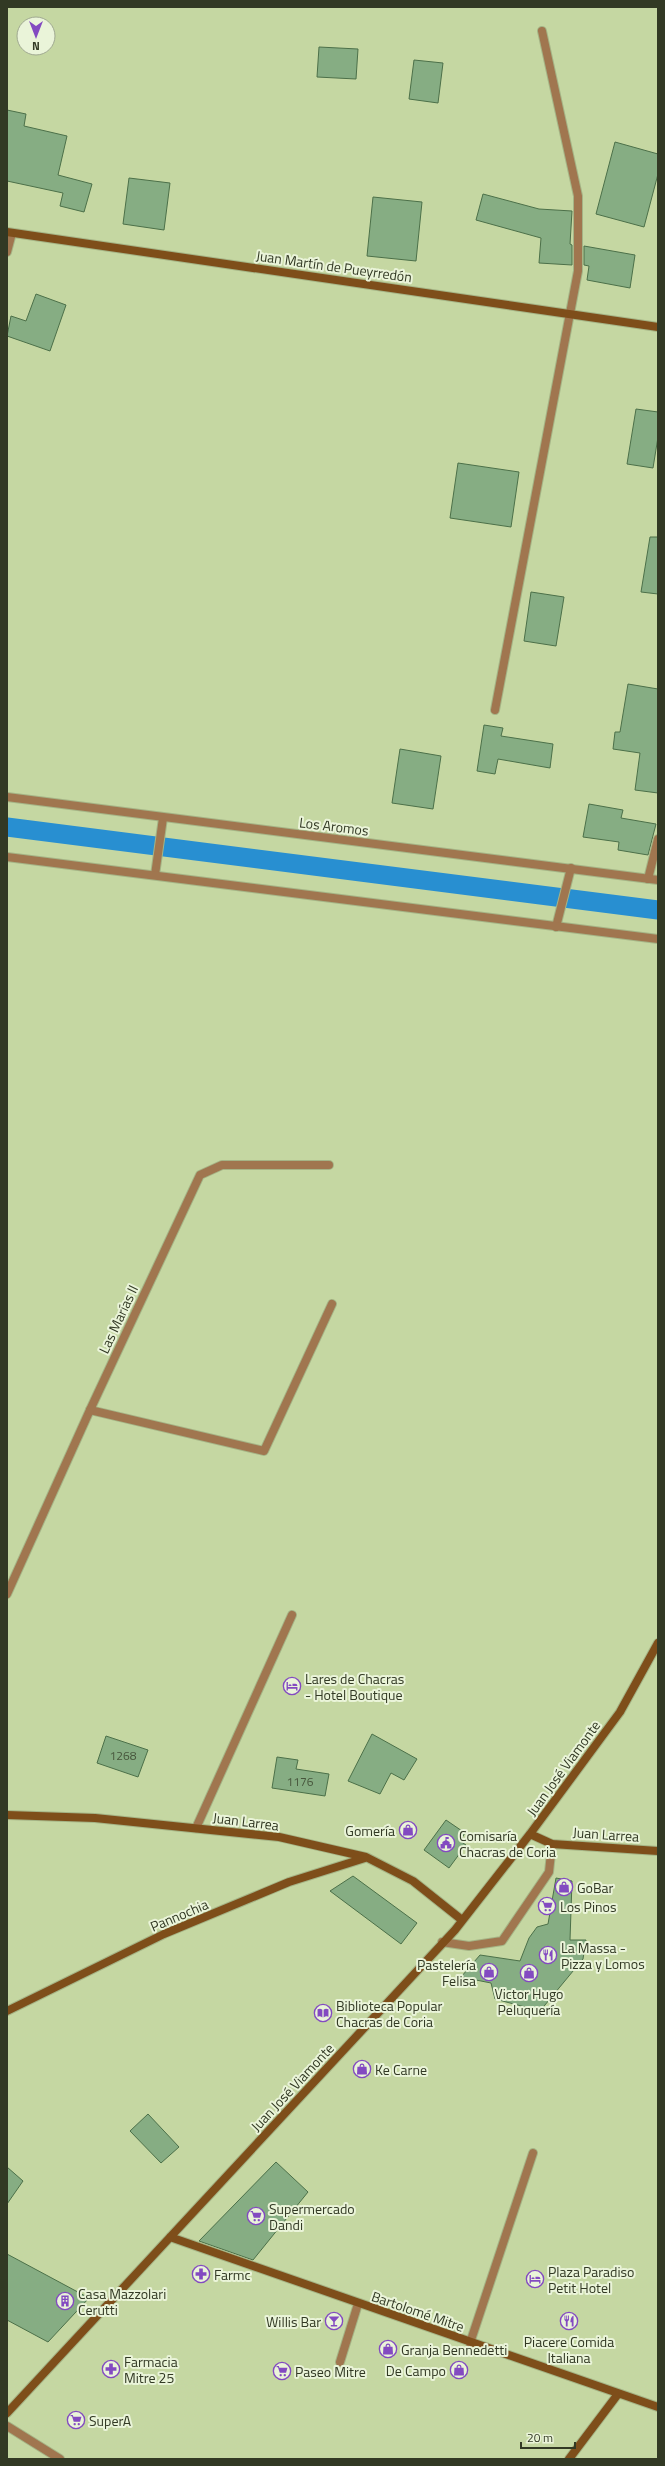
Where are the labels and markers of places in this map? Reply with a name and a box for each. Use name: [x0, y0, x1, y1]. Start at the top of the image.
place label: Lares de Chacras - Hotel Boutique: [305, 1668, 404, 1705]
hotel icon: Lares de Chacras - Hotel Boutique: [282, 1676, 302, 1696]
place label: Gomería: [345, 1820, 395, 1841]
shop icon: Gomería: [398, 1820, 418, 1840]
place label: Comisaría Chacras de Coria: [459, 1825, 556, 1862]
public building icon: Comisaría Chacras de Coria: [436, 1833, 456, 1853]
shop icon: GoBar: [554, 1877, 574, 1897]
place label: GoBar: [577, 1877, 614, 1898]
supermarket icon: Los Pinos: [537, 1896, 557, 1916]
place label: Los Pinos: [560, 1896, 616, 1917]
place label: La Massa - Pizza y Lomos: [561, 1937, 645, 1974]
restaurant icon: La Massa - Pizza y Lomos: [538, 1945, 558, 1965]
place label: Pastelería Felisa: [417, 1954, 476, 1991]
shop icon: Pastelería Felisa: [479, 1962, 499, 1982]
shop icon: Victor Hugo Peluquería: [519, 1963, 539, 1983]
place label: Victor Hugo Peluquería: [494, 1983, 564, 2020]
place label: Biblioteca Popular Chacras de Coria: [336, 1995, 443, 2032]
library icon: Biblioteca Popular Chacras de Coria: [313, 2003, 333, 2023]
shop icon: Ke Carne: [352, 2059, 372, 2079]
place label: Ke Carne: [375, 2059, 427, 2080]
place label: Supermercado Dandi: [269, 2198, 355, 2235]
supermarket icon: Supermercado Dandi: [246, 2206, 266, 2226]
place label: Plaza Paradiso Petit Hotel: [548, 2261, 635, 2298]
pharmacy icon: Farmc: [191, 2264, 211, 2284]
place label: Farmc: [214, 2264, 251, 2285]
hotel icon: Plaza Paradiso Petit Hotel: [525, 2269, 545, 2289]
place label: Casa Mazzolari Cerutti: [78, 2283, 166, 2320]
building icon: Casa Mazzolari Cerutti: [55, 2291, 75, 2311]
place label: Willis Bar: [266, 2311, 321, 2332]
bar icon: Willis Bar: [324, 2311, 344, 2331]
restaurant icon: Piacere Comida Italiana: [559, 2311, 579, 2331]
place label: Piacere Comida Italiana: [524, 2331, 614, 2368]
shop icon: Granja Bennedetti: [378, 2339, 398, 2359]
place label: Granja Bennedetti: [401, 2339, 507, 2360]
place label: Farmacia Mitre 25: [124, 2351, 178, 2388]
pharmacy icon: Farmacia Mitre 25: [101, 2359, 121, 2379]
place label: De Campo: [386, 2360, 446, 2381]
shop icon: De Campo: [449, 2360, 469, 2380]
supermarket icon: Paseo Mitre: [272, 2361, 292, 2381]
place label: Paseo Mitre: [295, 2361, 366, 2382]
supermarket icon: SuperA: [66, 2410, 86, 2430]
place label: SuperA: [89, 2410, 132, 2431]

